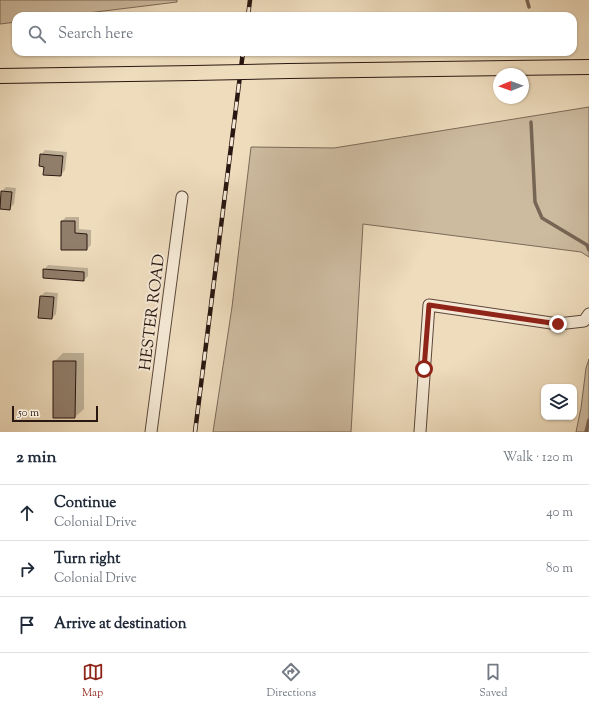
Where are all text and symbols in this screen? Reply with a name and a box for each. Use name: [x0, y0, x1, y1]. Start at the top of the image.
search box: [12, 12, 577, 56]
icon: search: [26, 23, 48, 45]
text: Search here: [58, 24, 133, 45]
north arrow: [493, 68, 529, 104]
street label: HESTER ROAD: [135, 253, 172, 372]
route end: [549, 315, 567, 333]
route start: [415, 360, 433, 378]
map controls: [541, 384, 577, 420]
button: layers: [541, 384, 577, 420]
scale bar: [12, 404, 98, 423]
text: 50 m: [18, 405, 39, 421]
text: 2 min: [16, 446, 57, 470]
text: Walk · 120 m: [503, 449, 573, 467]
text: Continue: [54, 493, 116, 514]
icon: ahead: [16, 502, 38, 524]
text: 40 m: [546, 504, 573, 522]
text: Colonial Drive: [54, 514, 137, 532]
text: Turn right: [54, 549, 120, 570]
icon: right: [16, 558, 38, 580]
text: 80 m: [546, 560, 573, 578]
text: Colonial Drive: [54, 570, 137, 588]
icon: arrive: [16, 614, 38, 636]
text: Arrive at destination: [54, 614, 187, 635]
tab: Map: [82, 661, 104, 701]
tab: Directions: [267, 661, 316, 701]
tab: Saved: [479, 661, 507, 701]

